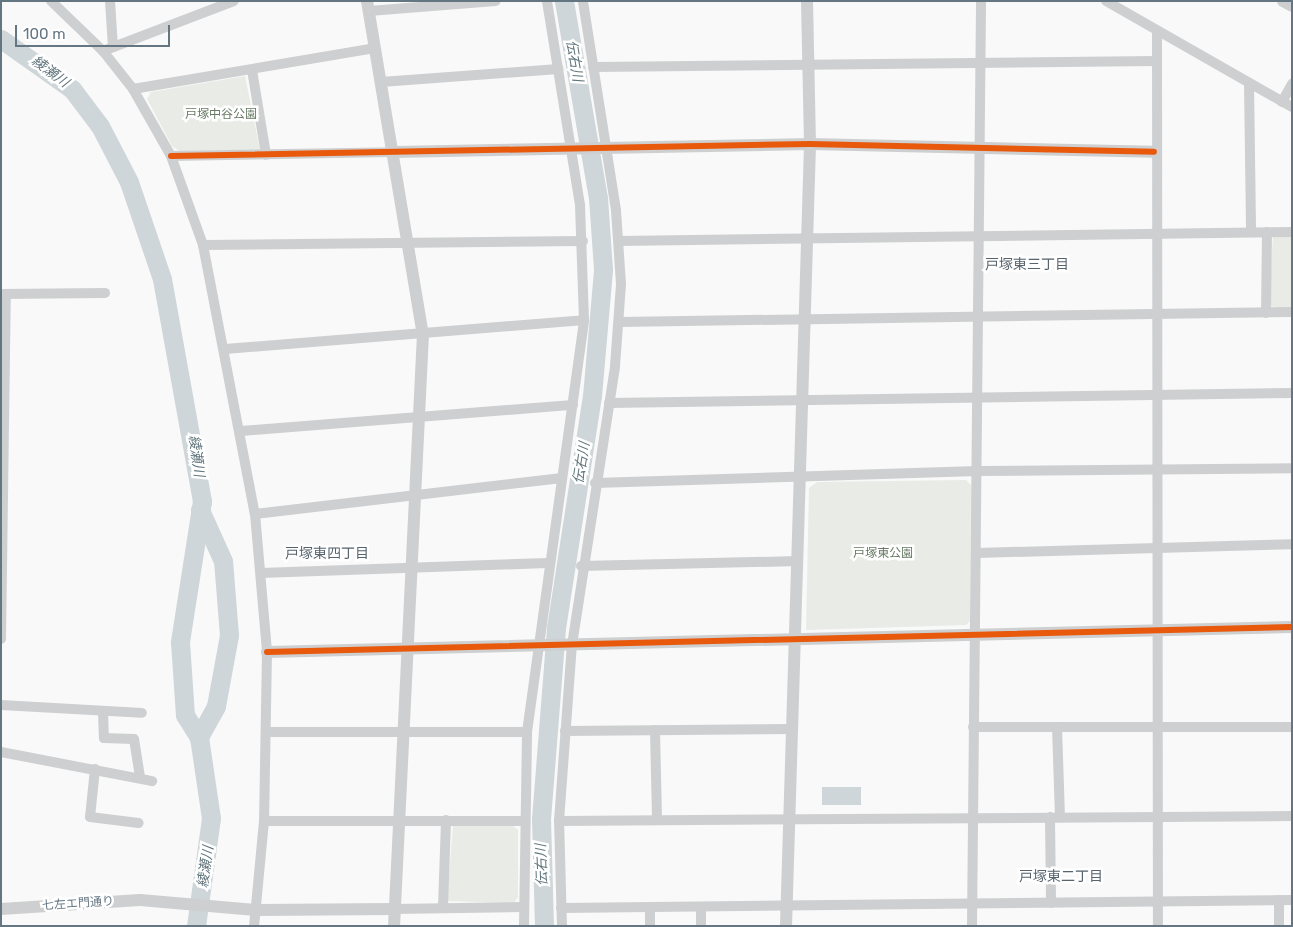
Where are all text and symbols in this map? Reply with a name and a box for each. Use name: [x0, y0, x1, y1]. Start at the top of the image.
scale bar: [18, 15, 172, 47]
text: 100 m: [23, 25, 65, 43]
water label: 伝右川: [562, 39, 586, 83]
water label: 綾瀬川: [28, 53, 72, 91]
park label: 戸塚中谷公園: [185, 108, 257, 122]
district label: 戸塚東三丁目: [985, 257, 1069, 273]
water label: 綾瀬川: [185, 434, 207, 478]
water label: 伝右川: [570, 441, 594, 485]
district label: 戸塚東四丁目: [285, 546, 369, 562]
park label: 戸塚東公園: [853, 547, 913, 561]
water label: 伝右川: [533, 844, 551, 886]
water label: 綾瀬川: [195, 845, 217, 889]
district label: 戸塚東二丁目: [1019, 869, 1103, 885]
street label: 七左エ門通り: [42, 894, 114, 914]

